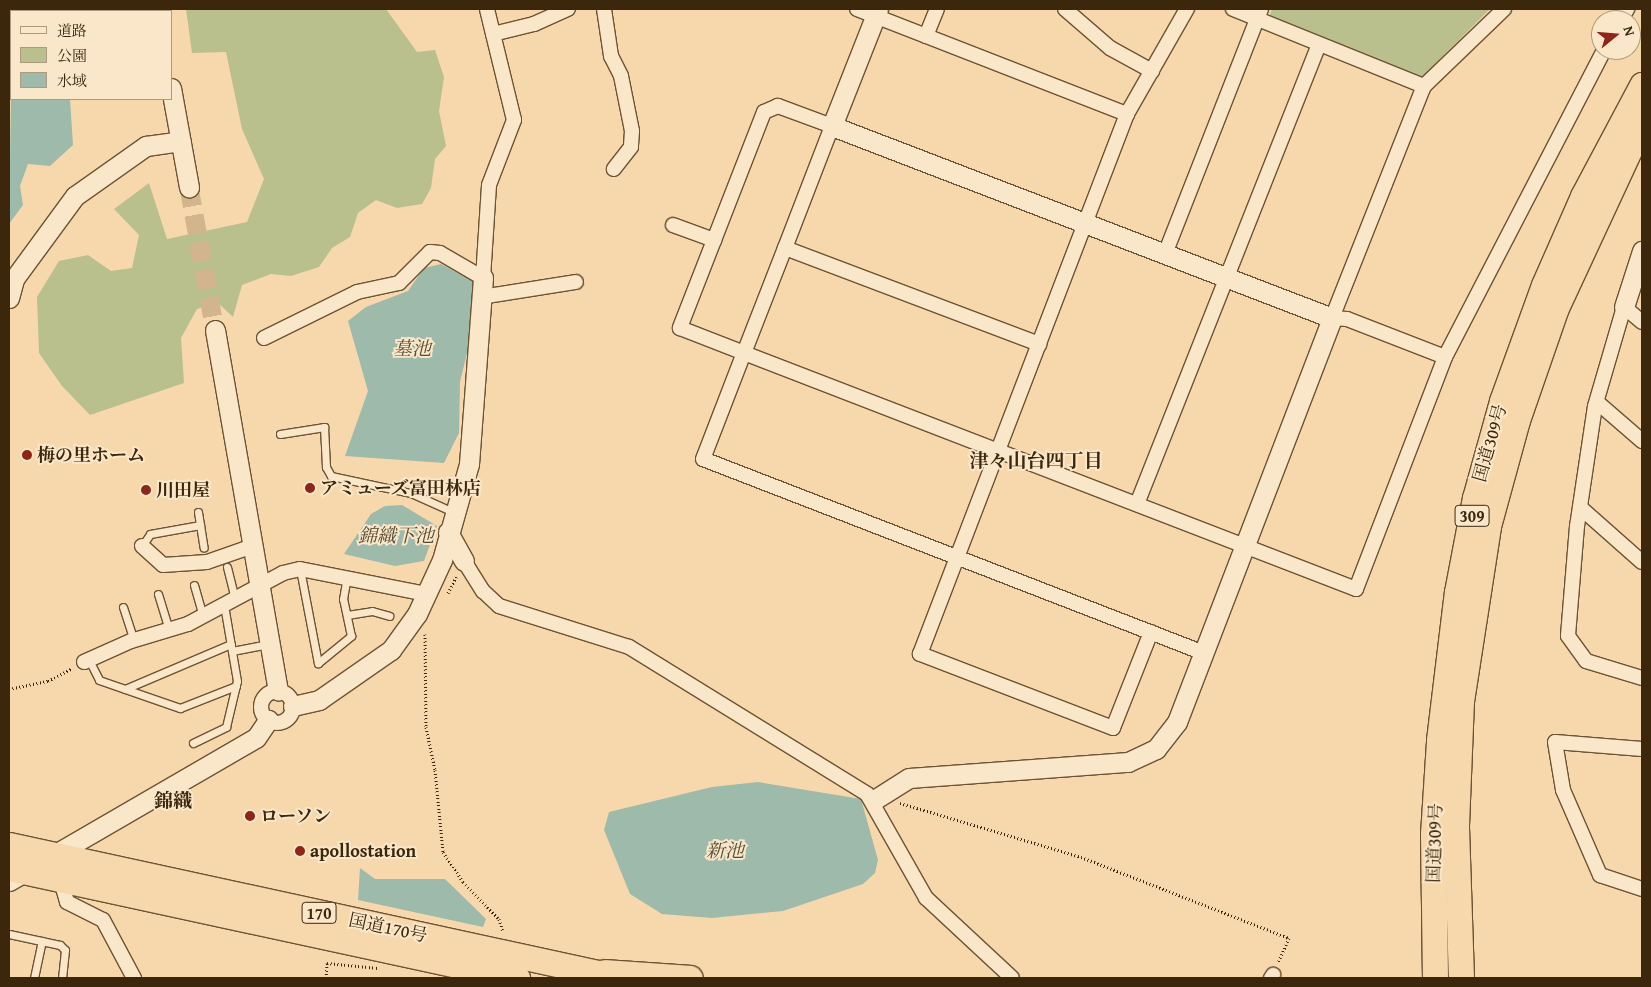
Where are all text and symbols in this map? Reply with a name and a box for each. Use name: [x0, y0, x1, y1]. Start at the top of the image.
legend: [10, 10, 172, 100]
north arrow: [1591, 10, 1641, 60]
text: 道路: [57, 20, 87, 41]
text: N: [1618, 24, 1640, 38]
text: 公園: [57, 45, 87, 66]
text: 水域: [57, 70, 87, 91]
water label: 墓池: [393, 338, 431, 360]
street label: 国道309号: [1469, 402, 1511, 484]
place label: 梅の里ホーム: [37, 444, 145, 466]
marker: 梅の里ホーム: [21, 449, 33, 461]
district label: 津々山台四丁目: [970, 450, 1102, 472]
place label: アミューズ富田林店: [320, 477, 482, 499]
place label: 川田屋: [156, 479, 210, 501]
marker: アミューズ富田林店: [304, 482, 316, 494]
marker: 川田屋: [140, 484, 152, 496]
road number: 309: [1454, 502, 1490, 530]
water label: 錦織下池: [358, 525, 434, 547]
district label: 錦織: [154, 790, 192, 812]
street label: 国道309号: [1423, 803, 1447, 883]
place label: ローソン: [260, 805, 332, 827]
marker: ローソン: [244, 810, 256, 822]
place label: apollostation: [310, 840, 416, 862]
water label: 新池: [706, 840, 744, 862]
marker: apollostation: [294, 845, 306, 857]
road number: 170: [302, 900, 336, 926]
street label: 国道170号: [347, 909, 429, 947]

